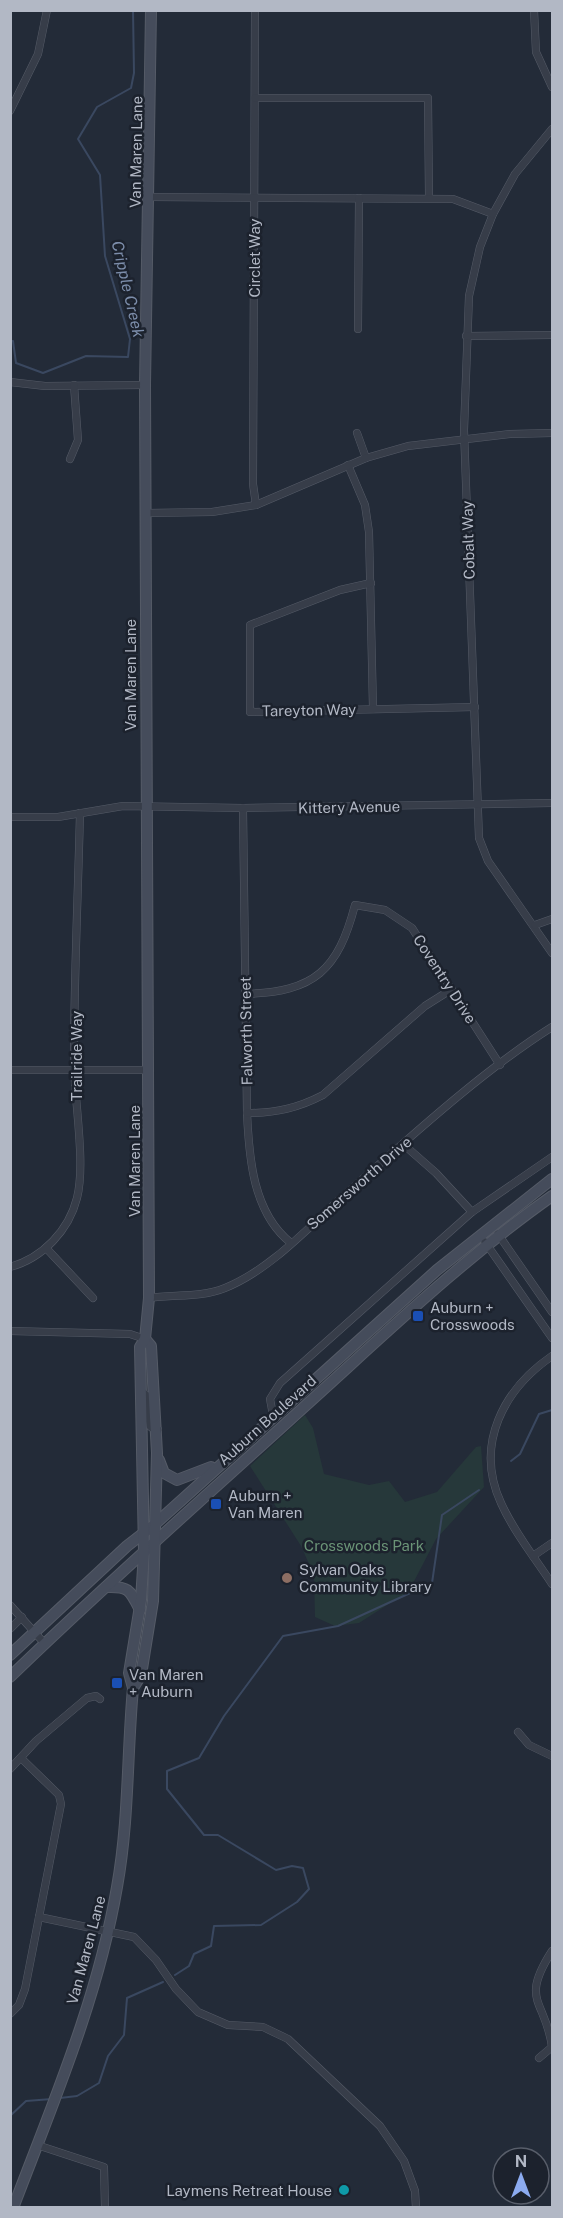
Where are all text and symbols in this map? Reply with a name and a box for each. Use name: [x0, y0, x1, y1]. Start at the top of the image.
street label: Van Maren Lane: [127, 96, 145, 208]
street label: Circlet Way: [246, 218, 263, 298]
water label: Cripple Creek: [108, 239, 148, 340]
street label: Cobalt Way: [458, 500, 478, 580]
street label: Van Maren Lane: [122, 619, 139, 731]
street label: Tareyton Way: [262, 701, 356, 719]
street label: Kittery Avenue: [298, 798, 400, 816]
street label: Coventry Drive: [410, 931, 480, 1027]
street label: Falworth Street: [237, 976, 255, 1086]
street label: Trailride Way: [68, 1011, 85, 1101]
street label: Van Maren Lane: [126, 1105, 143, 1217]
street label: Somersworth Drive: [303, 1133, 415, 1233]
place label: Auburn + Crosswoods: [430, 1299, 515, 1333]
marker: Auburn + Crosswoods: [411, 1309, 425, 1323]
street label: Auburn Boulevard: [215, 1372, 319, 1468]
place label: Auburn + Van Maren: [228, 1487, 302, 1521]
marker: Auburn + Van Maren: [209, 1497, 223, 1511]
park label: Crosswoods Park: [304, 1537, 424, 1554]
place label: Sylvan Oaks Community Library: [299, 1561, 432, 1595]
marker: Sylvan Oaks Community Library: [280, 1571, 294, 1585]
place label: Van Maren + Auburn: [129, 1666, 203, 1700]
marker: Van Maren + Auburn: [110, 1676, 124, 1690]
street label: Van Maren Lane: [63, 1894, 109, 2006]
north arrow: [491, 2146, 551, 2206]
text: N: [515, 2152, 527, 2171]
place label: Laymens Retreat House: [166, 2182, 332, 2199]
marker: Laymens Retreat House: [337, 2183, 351, 2197]

